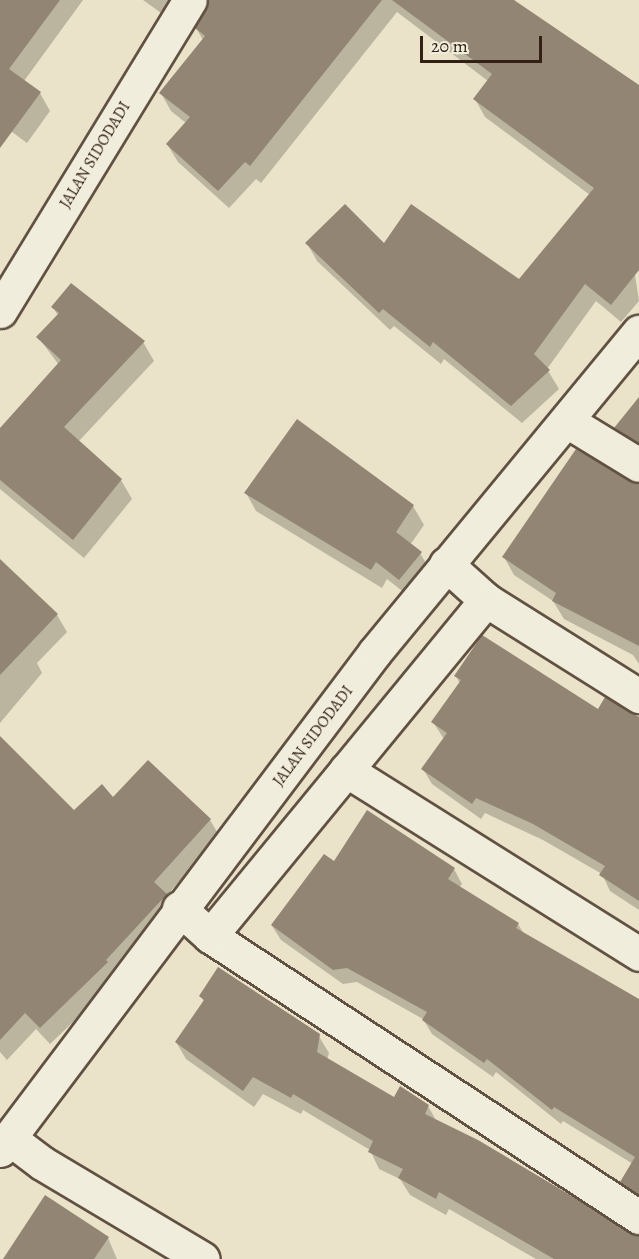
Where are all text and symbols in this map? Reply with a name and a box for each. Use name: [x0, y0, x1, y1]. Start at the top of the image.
scale bar: [423, 24, 544, 62]
text: 20 m: [431, 34, 468, 58]
street label: JALAN SIDODADI: [56, 98, 134, 212]
street label: JALAN SIDODADI: [269, 682, 357, 790]

